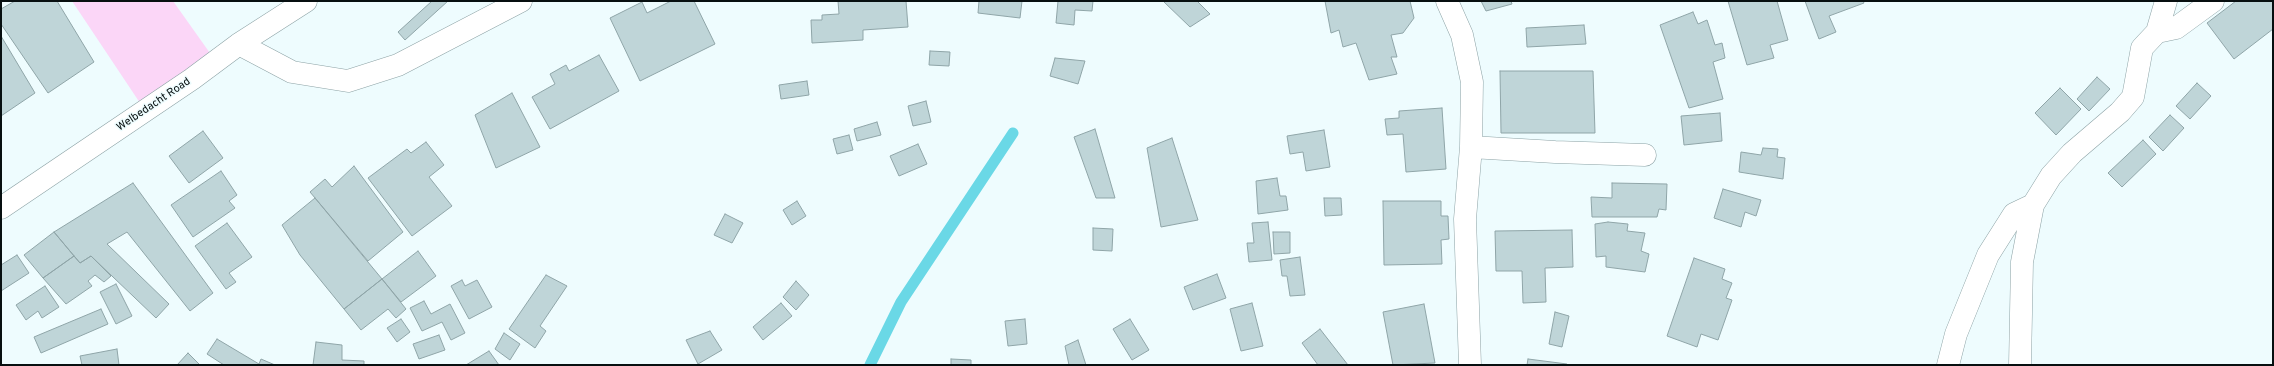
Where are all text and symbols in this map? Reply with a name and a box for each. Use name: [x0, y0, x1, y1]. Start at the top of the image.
street label: Welbedacht Road: [115, 75, 193, 135]

